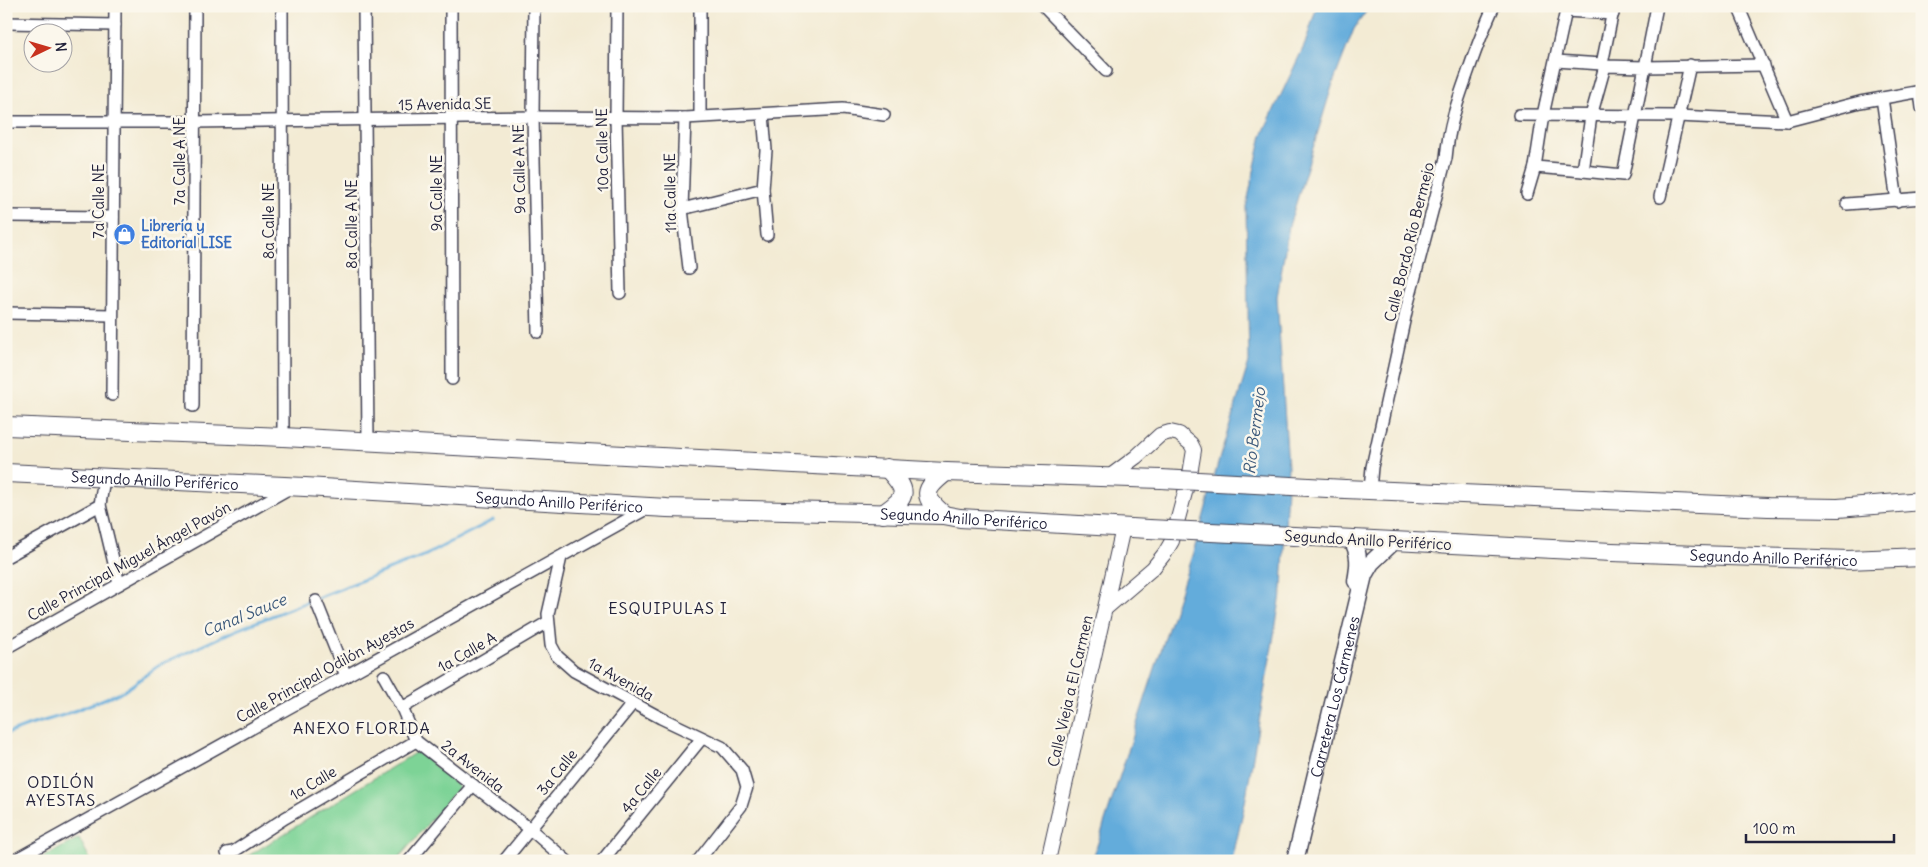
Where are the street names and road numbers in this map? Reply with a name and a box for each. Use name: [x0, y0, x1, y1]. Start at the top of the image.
street label: 15 Avenida SE: [398, 94, 492, 114]
street label: 10a Calle NE: [592, 108, 612, 192]
street label: 7a Calle A NE: [170, 117, 189, 205]
street label: 9a Calle A NE: [509, 124, 529, 214]
street label: 11a Calle NE: [660, 153, 680, 233]
street label: 9a Calle NE: [427, 155, 446, 231]
street label: Calle Bordo Río Bermejo: [1380, 160, 1438, 324]
street label: 7a Calle NE: [89, 163, 108, 239]
street label: 8a Calle A NE: [342, 179, 361, 269]
street label: 8a Calle NE: [259, 182, 278, 259]
street label: Segundo Anillo Periférico: [71, 467, 239, 493]
street label: Segundo Anillo Periférico: [475, 487, 644, 516]
street label: Calle Principal Miguel Ángel Pavón: [24, 497, 234, 625]
street label: Segundo Anillo Periférico: [880, 504, 1048, 533]
street label: Segundo Anillo Periférico: [1284, 526, 1452, 554]
street label: Segundo Anillo Periférico: [1689, 545, 1858, 570]
street label: Calle Principal Odilón Ayestas: [233, 613, 417, 727]
street label: Calle Vieja a El Carmen: [1043, 613, 1097, 769]
street label: Carretera Los Cármenes: [1306, 614, 1363, 779]
street label: 1a Calle A: [434, 627, 500, 676]
street label: 1a Avenida: [585, 653, 658, 705]
street label: 2a Avenida: [438, 736, 509, 797]
street label: 3a Calle: [533, 745, 581, 799]
street label: 1a Calle: [286, 762, 340, 804]
street label: 4a Calle: [617, 763, 665, 817]

